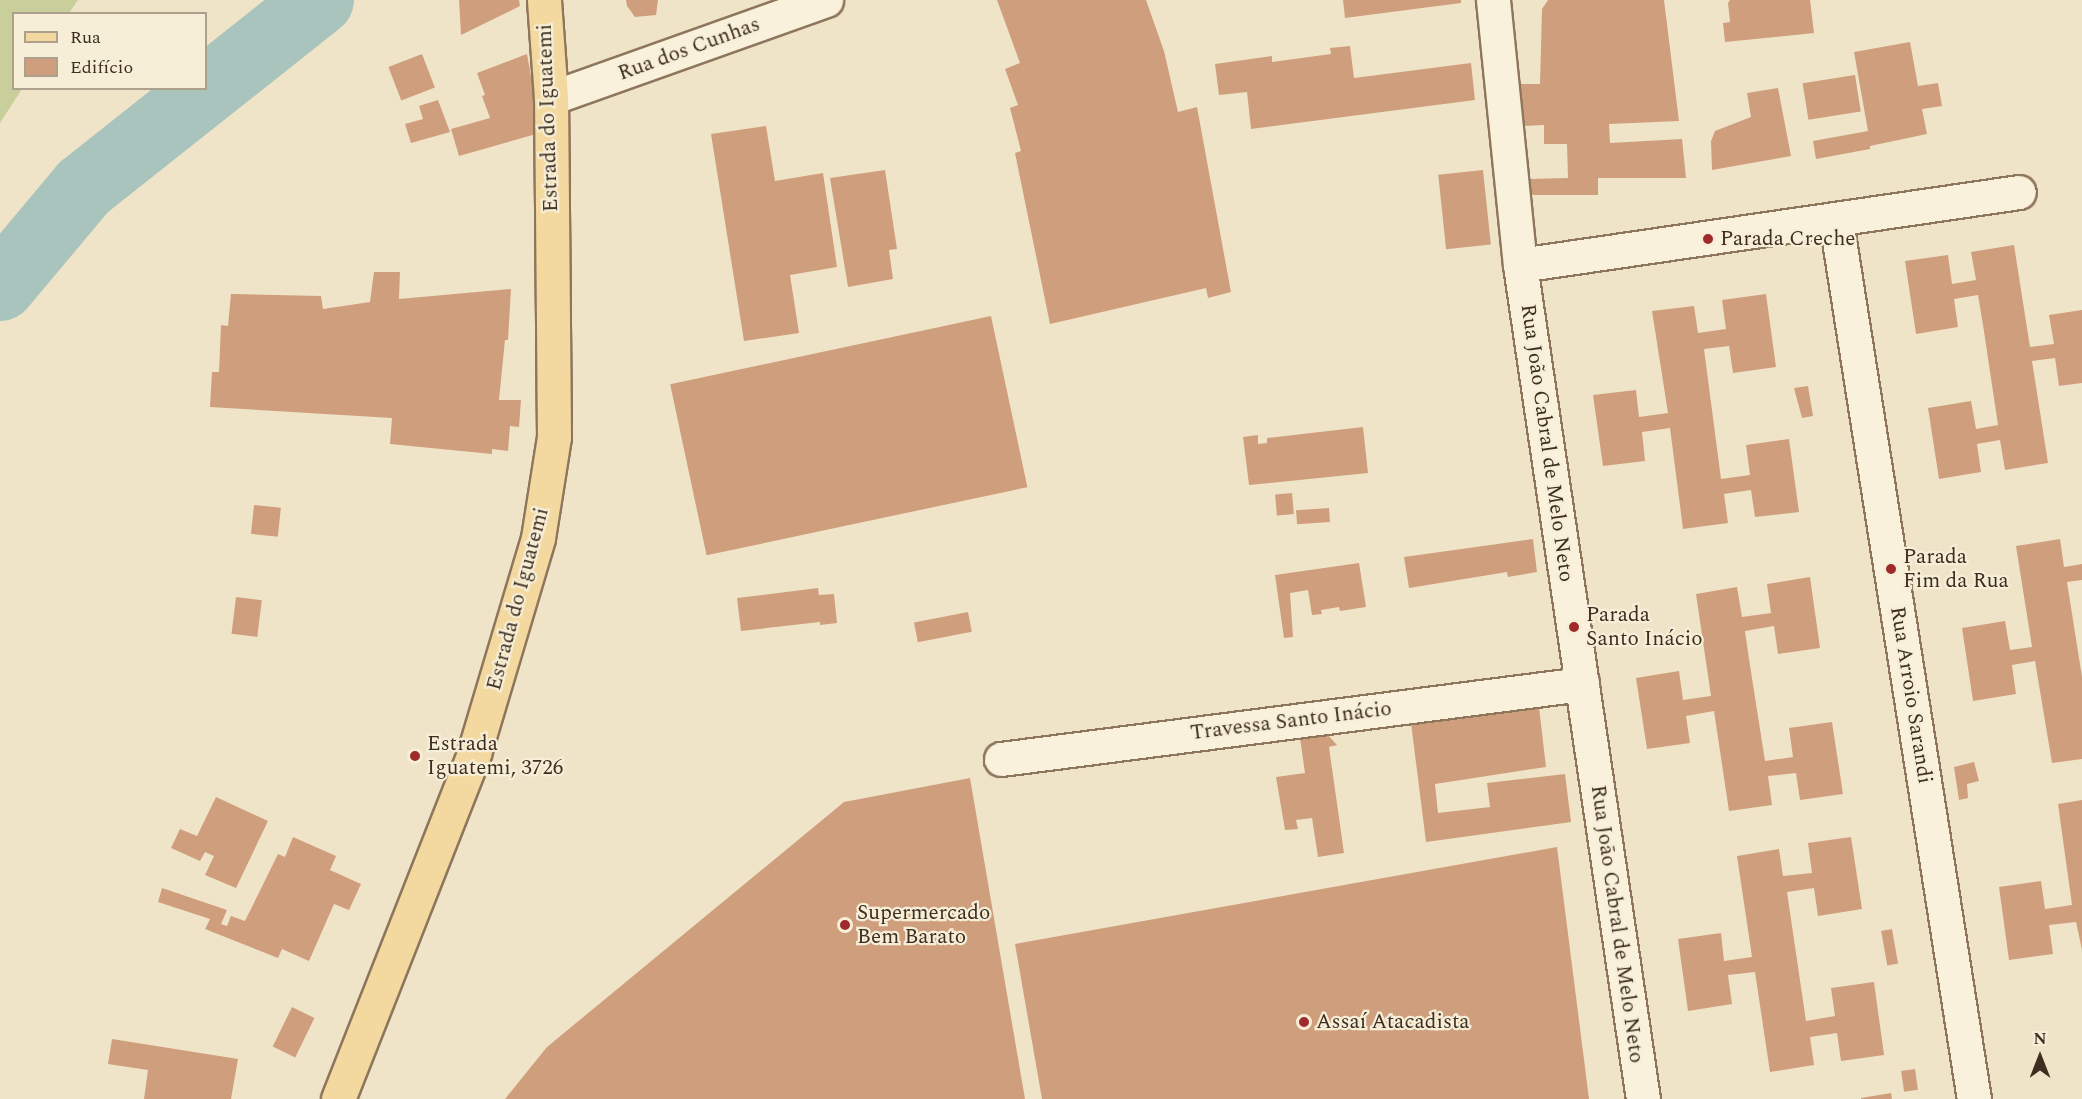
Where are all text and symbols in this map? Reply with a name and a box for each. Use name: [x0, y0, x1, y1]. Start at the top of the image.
legend: [12, 12, 207, 90]
street label: Rua dos Cunhas: [615, 12, 763, 86]
street label: Estrada do Iguatemi: [532, 23, 564, 213]
text: Rua: [70, 24, 101, 51]
text: Edifício: [70, 54, 133, 81]
place label: Parada Creche: [1720, 226, 1856, 252]
marker: Parada Creche: [1701, 232, 1715, 246]
street label: Rua João Cabral de Melo Neto: [1515, 302, 1579, 584]
street label: Estrada do Iguatemi: [481, 505, 555, 693]
place label: Parada Fim da Rua: [1903, 544, 2009, 594]
marker: Parada Fim da Rua: [1884, 562, 1898, 576]
place label: Parada Santo Inácio: [1586, 602, 1703, 652]
street label: Rua Arroio Sarandi: [1885, 604, 1937, 786]
marker: Parada Santo Inácio: [1567, 620, 1581, 634]
street label: Travessa Santo Inácio: [1189, 696, 1393, 746]
place label: Estrada Iguatemi, 3726: [427, 731, 563, 781]
marker: Estrada Iguatemi, 3726: [408, 749, 422, 763]
street label: Rua João Cabral de Melo Neto: [1585, 783, 1649, 1065]
place label: Supermercado Bem Barato: [857, 900, 990, 950]
marker: Supermercado Bem Barato: [838, 918, 852, 932]
place label: Assaí Atacadista: [1316, 1009, 1470, 1035]
marker: Assaí Atacadista: [1297, 1015, 1311, 1029]
north arrow: [2010, 1027, 2070, 1087]
text: N: [2033, 1027, 2047, 1051]

